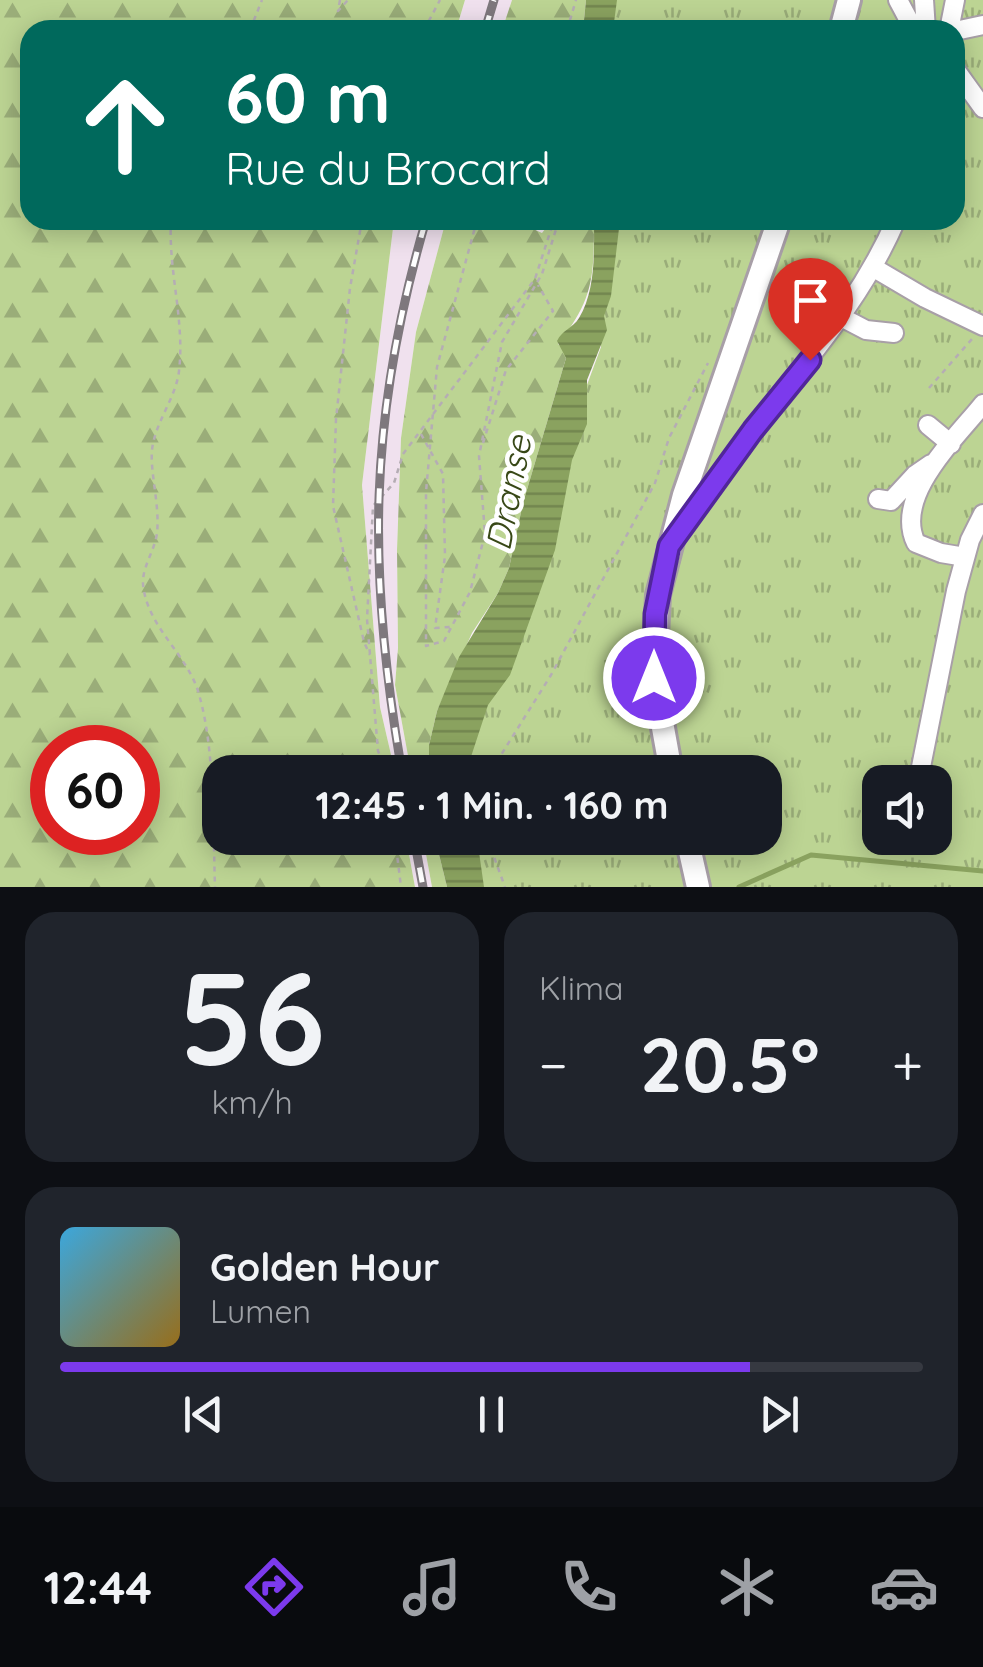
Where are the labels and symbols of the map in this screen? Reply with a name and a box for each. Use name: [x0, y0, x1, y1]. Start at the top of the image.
pin: [768, 258, 853, 361]
water label: Dranse: [475, 431, 541, 554]
position arrow: [602, 626, 706, 730]
speed limit sign: 60: [30, 725, 160, 855]

